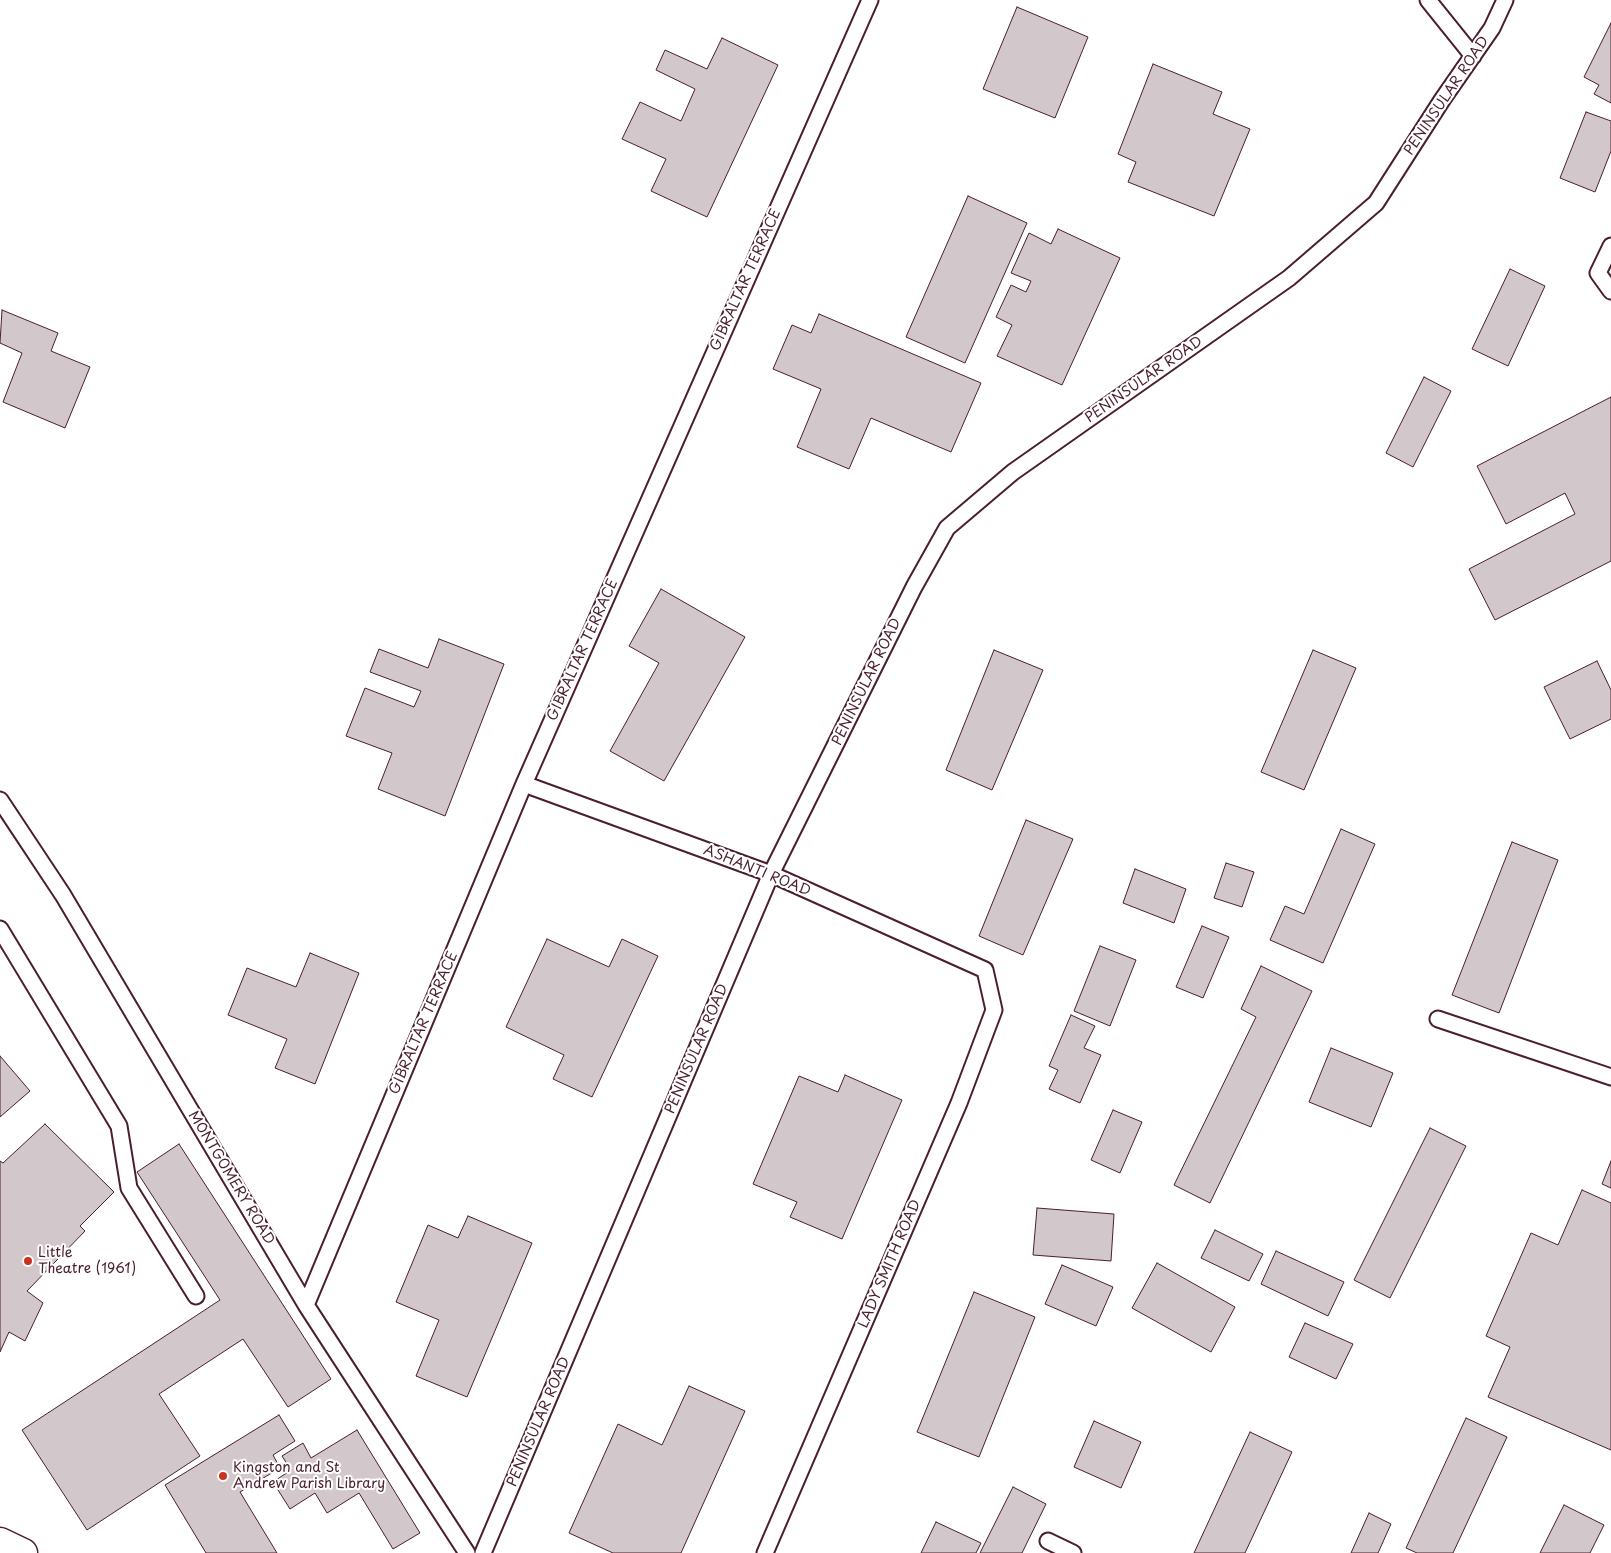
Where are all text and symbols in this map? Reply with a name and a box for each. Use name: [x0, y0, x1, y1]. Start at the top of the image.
street label: PENINSULAR ROAD: [1401, 34, 1493, 158]
street label: GIBRALTAR TERRACE: [707, 206, 785, 354]
street label: PENINSULAR ROAD: [1082, 333, 1206, 427]
street label: GIBRALTAR TERRACE: [544, 576, 622, 724]
street label: PENINSULAR ROAD: [829, 616, 905, 748]
street label: ASHANTI ROAD: [701, 842, 813, 900]
street label: GIBRALTAR TERRACE: [386, 949, 462, 1097]
street label: PENINSULAR ROAD: [662, 982, 732, 1116]
street label: MONTGOMERY ROAD: [184, 1108, 278, 1248]
street label: LADY SMITH ROAD: [855, 1197, 925, 1331]
place label: Little Theatre (1961): [38, 1245, 136, 1278]
marker: Little Theatre (1961): [22, 1255, 34, 1267]
street label: PENINSULAR ROAD: [504, 1355, 574, 1489]
place label: Kingston and St Andrew Parish Library: [233, 1460, 385, 1492]
marker: Kingston and St Andrew Parish Library: [217, 1470, 229, 1482]

